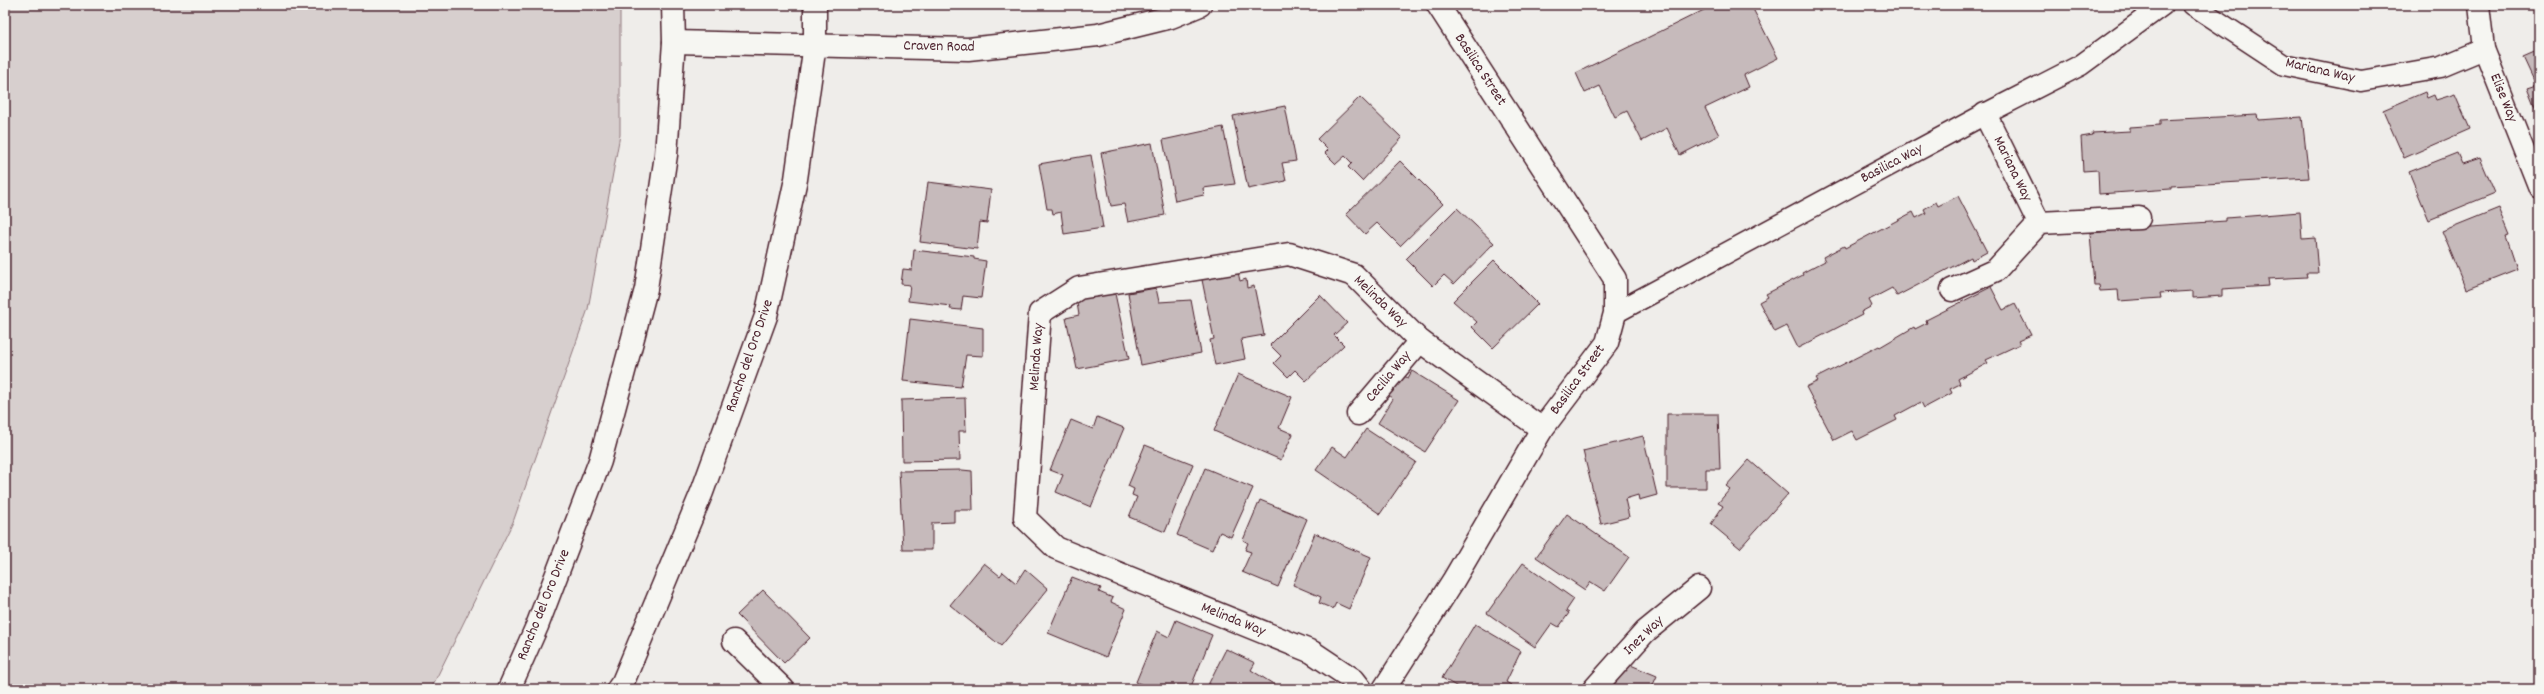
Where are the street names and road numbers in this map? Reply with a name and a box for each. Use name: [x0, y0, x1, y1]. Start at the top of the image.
street label: Basilica Street: [1448, 29, 1512, 111]
street label: Craven Road: [903, 35, 975, 59]
street label: Mariana Way: [2283, 52, 2358, 90]
street label: Elise Way: [2483, 70, 2523, 127]
street label: Mariana Way: [1987, 133, 2038, 206]
street label: Basilica Way: [1857, 138, 1928, 190]
street label: Melinda Way: [1348, 271, 1413, 334]
street label: Rancho del Oro Drive: [720, 296, 780, 415]
street label: Melinda Way: [1024, 321, 1050, 392]
street label: Basilica Street: [1545, 340, 1611, 420]
street label: Cecilia Way: [1361, 346, 1418, 408]
street label: Rancho del Oro Drive: [512, 546, 576, 664]
street label: Melinda Way: [1197, 597, 1269, 643]
street label: Inez Way: [1619, 610, 1670, 661]

